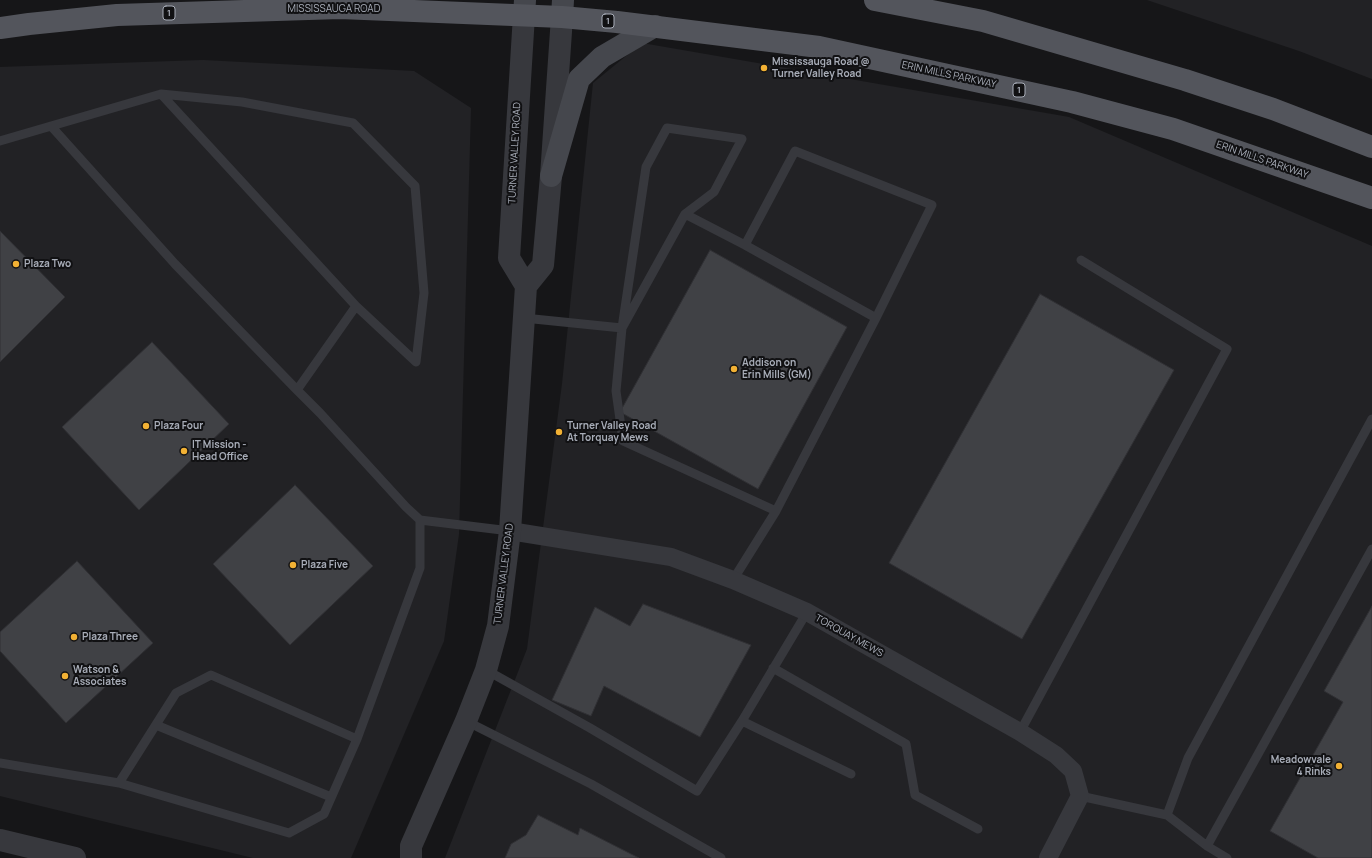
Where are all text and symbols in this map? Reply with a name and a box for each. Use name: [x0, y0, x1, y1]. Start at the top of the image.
street label: MISSISSAUGA ROAD: [288, 3, 380, 15]
road number: 1: [163, 6, 175, 20]
road number: 1: [602, 14, 614, 28]
place label: Mississauga Road @ Turner Valley Road: [772, 56, 870, 80]
street label: ERIN MILLS PARKWAY: [901, 59, 997, 91]
marker: Mississauga Road @ Turner Valley Road: [759, 63, 769, 73]
road number: 1: [1013, 83, 1025, 97]
street label: TURNER VALLEY ROAD: [506, 102, 524, 204]
street label: ERIN MILLS PARKWAY: [1214, 139, 1310, 181]
place label: Plaza Two: [24, 258, 71, 270]
marker: Plaza Two: [11, 259, 21, 269]
place label: Addison on Erin Mills (GM): [742, 357, 812, 380]
marker: Addison on Erin Mills (GM): [729, 364, 739, 374]
place label: Plaza Four: [154, 420, 203, 432]
place label: Turner Valley Road At Torquay Mews: [567, 420, 657, 444]
marker: Plaza Four: [141, 421, 151, 431]
marker: Turner Valley Road At Torquay Mews: [554, 427, 564, 437]
place label: IT Mission - Head Office: [192, 439, 248, 462]
marker: IT Mission - Head Office: [179, 446, 189, 456]
street label: TURNER VALLEY ROAD: [492, 523, 516, 625]
place label: Plaza Five: [301, 559, 348, 571]
marker: Plaza Five: [288, 560, 298, 570]
street label: TORQUAY MEWS: [813, 612, 885, 660]
place label: Plaza Three: [82, 631, 138, 643]
marker: Plaza Three: [69, 632, 79, 642]
place label: Watson & Associates: [73, 664, 126, 688]
marker: Watson & Associates: [60, 671, 70, 681]
place label: Meadowvale 4 Rinks: [1271, 754, 1331, 778]
marker: Meadowvale 4 Rinks: [1334, 761, 1344, 771]

